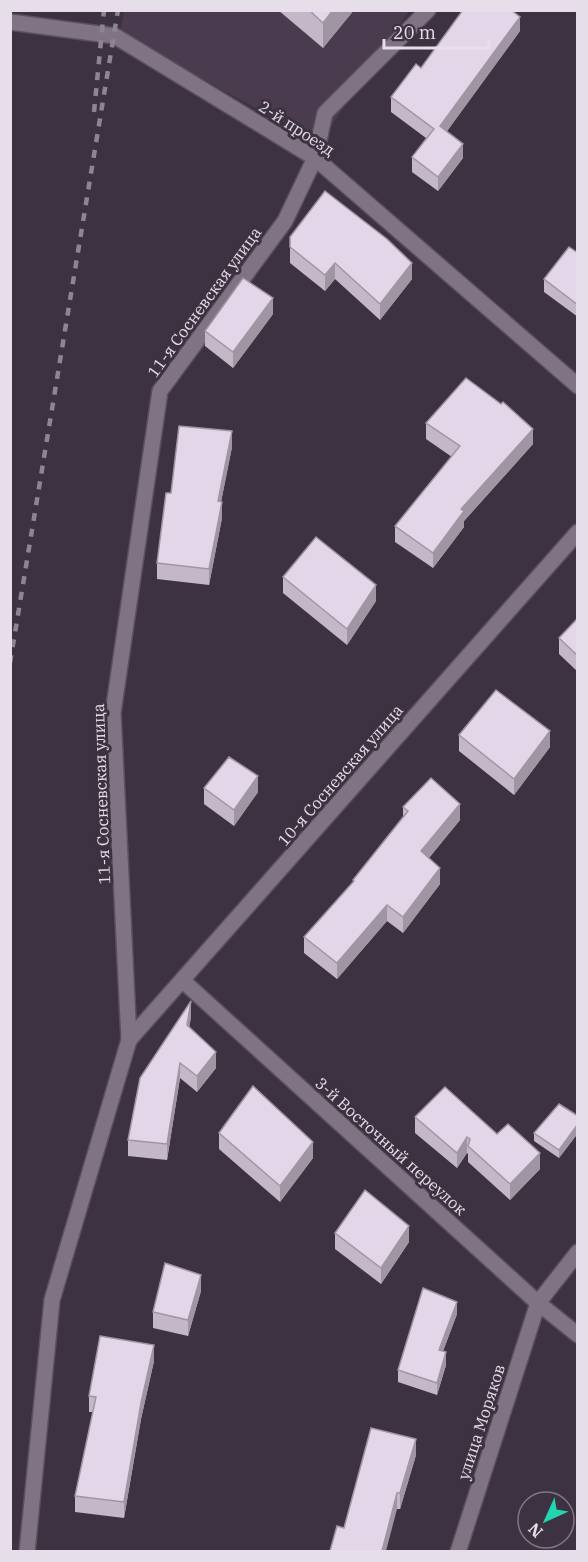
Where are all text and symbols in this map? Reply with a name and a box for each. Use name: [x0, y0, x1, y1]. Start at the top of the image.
scale bar: [384, 12, 489, 50]
text: 20 m: [393, 21, 436, 44]
street label: 2-й проезд: [255, 96, 339, 160]
street label: 11-я Сосневская улица: [143, 223, 265, 381]
street label: 10-я Сосневская улица: [273, 700, 407, 850]
street label: 11-я Сосневская улица: [88, 703, 114, 885]
street label: 3-й Восточный переулок: [311, 1073, 471, 1220]
street label: улица Моряков: [453, 1362, 509, 1482]
north arrow: [516, 1490, 576, 1550]
text: N: [524, 1519, 547, 1542]

